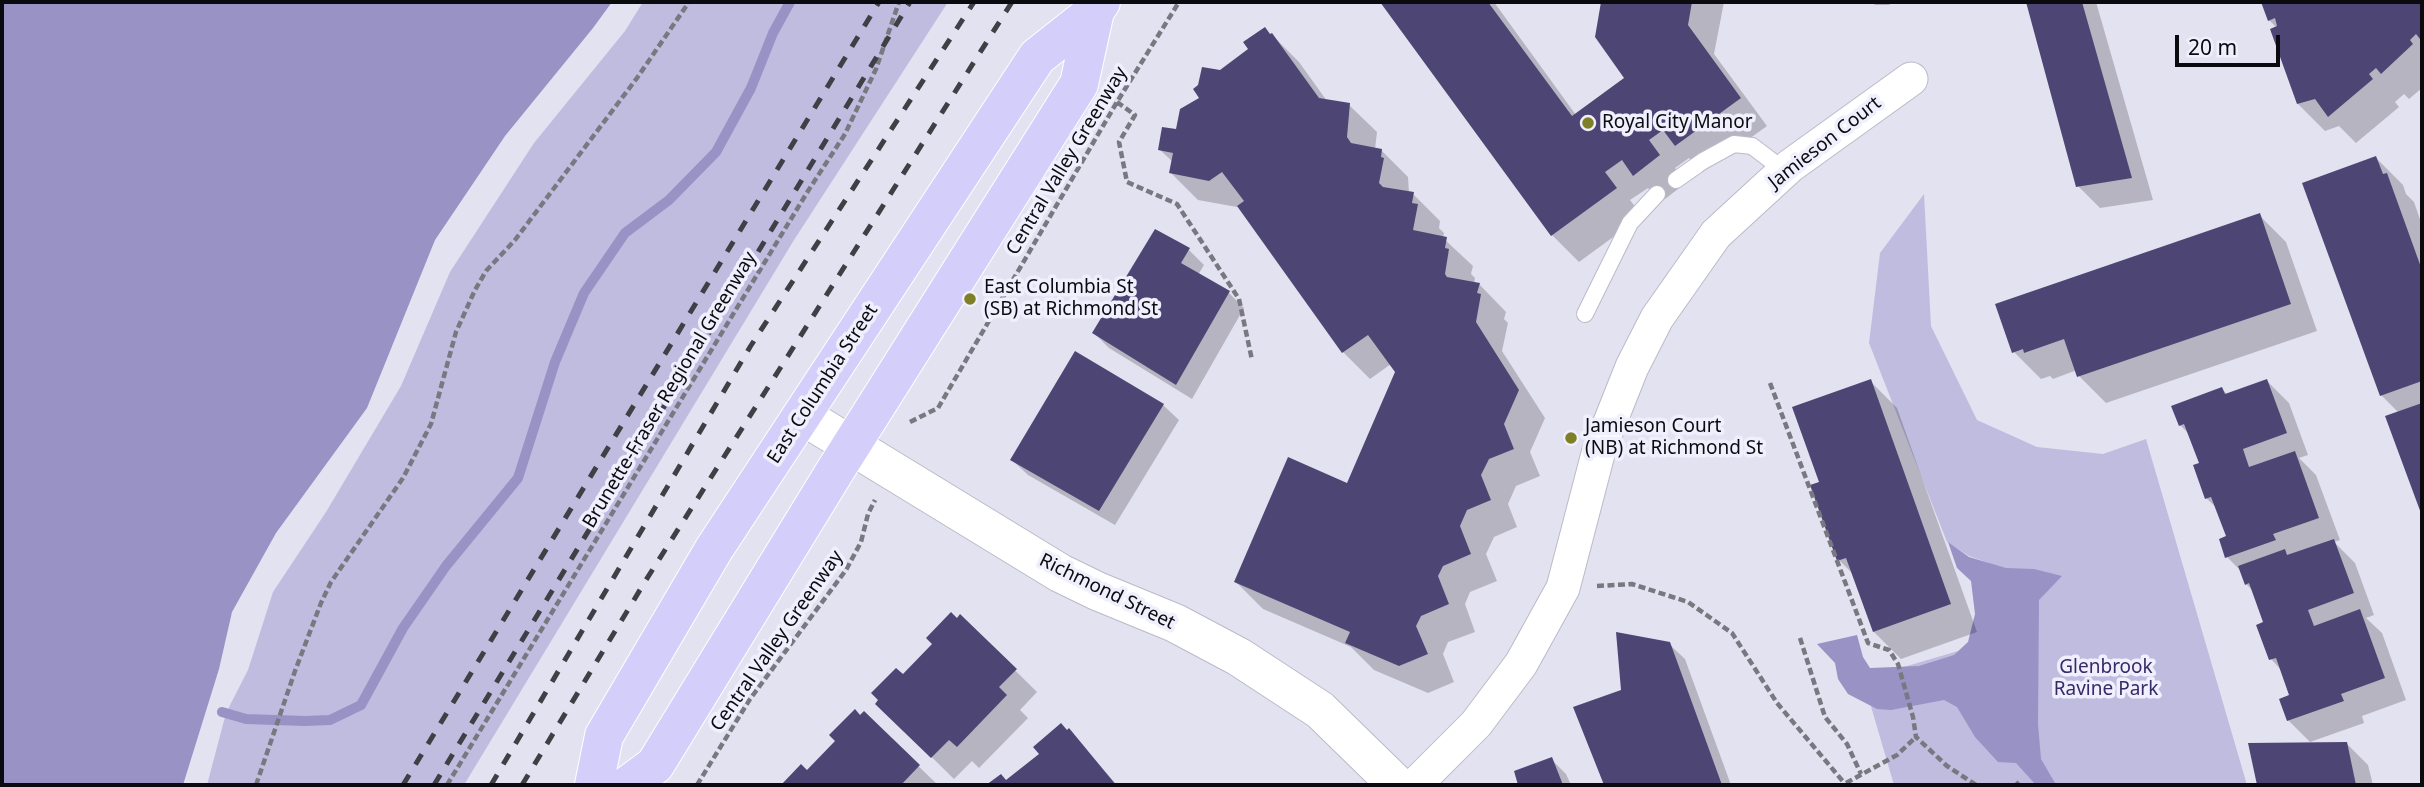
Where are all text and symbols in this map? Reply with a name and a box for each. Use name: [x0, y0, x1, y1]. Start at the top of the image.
scale bar: [2179, 21, 2284, 65]
text: 20 m: [2188, 33, 2237, 61]
street label: Central Valley Greenway: [1002, 63, 1132, 259]
street label: Jamieson Court: [1764, 92, 1886, 194]
place label: Royal City Manor: [1602, 112, 1752, 134]
marker: Royal City Manor: [1580, 115, 1596, 131]
street label: Brunette-Fraser Regional Greenway: [578, 248, 762, 532]
place label: East Columbia St (SB) at Richmond St: [984, 277, 1158, 321]
marker: East Columbia St (SB) at Richmond St: [962, 291, 978, 307]
street label: East Columbia Street: [763, 300, 883, 468]
place label: Jamieson Court (NB) at Richmond St: [1585, 416, 1763, 460]
marker: Jamieson Court (NB) at Richmond St: [1563, 430, 1579, 446]
street label: Central Valley Greenway: [706, 546, 848, 736]
street label: Richmond Street: [1035, 549, 1179, 635]
park label: Glenbrook Ravine Park: [2054, 657, 2158, 701]

